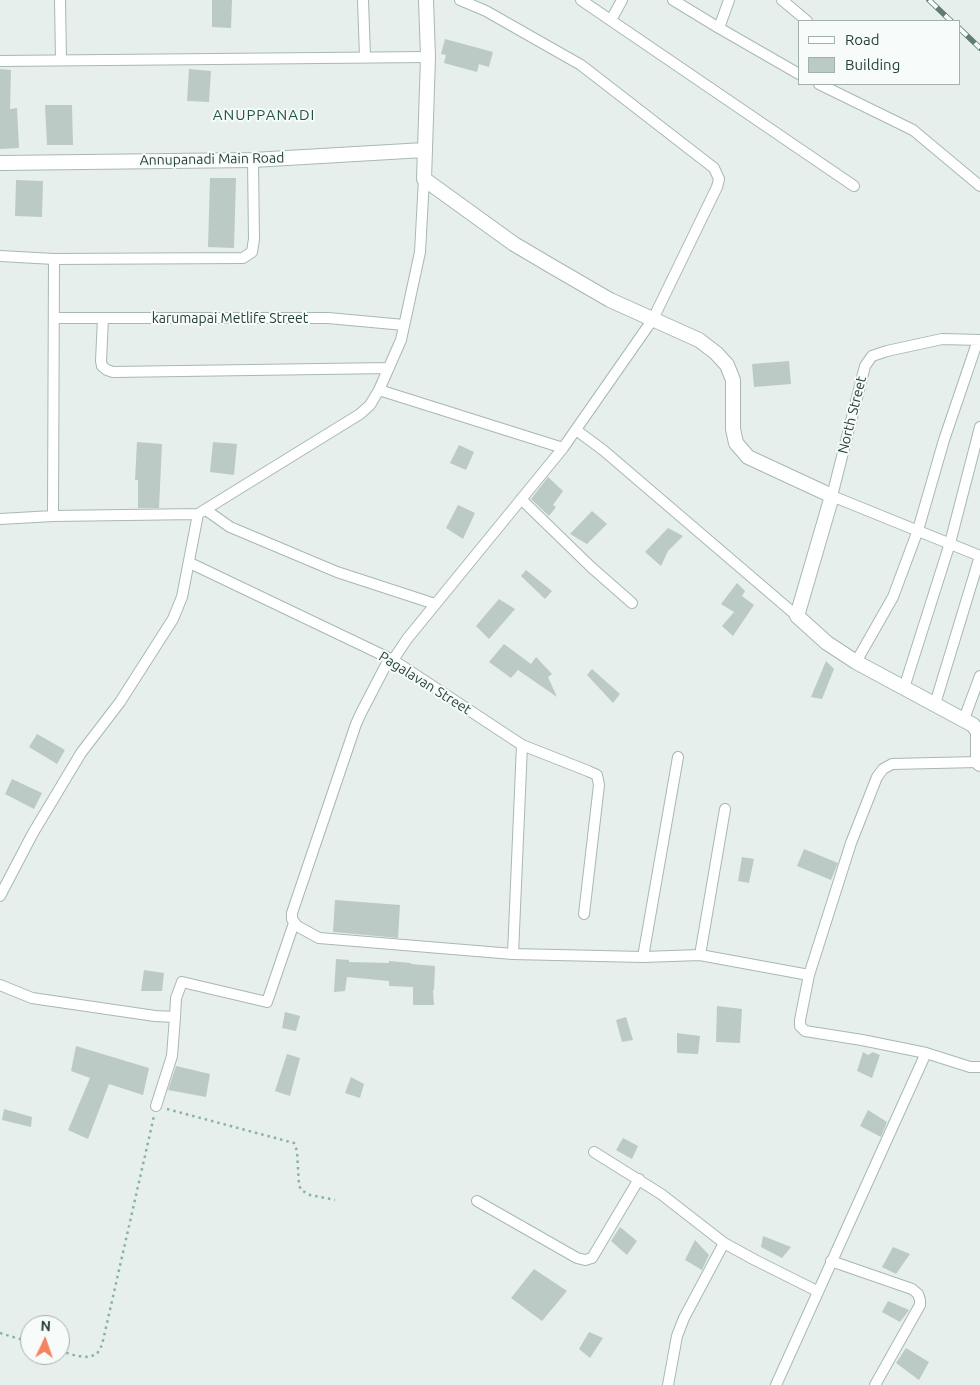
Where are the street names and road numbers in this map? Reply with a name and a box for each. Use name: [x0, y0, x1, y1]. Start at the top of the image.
street label: Annupanadi Main Road: [140, 149, 284, 169]
street label: karumapai Metlife Street: [152, 310, 308, 326]
street label: North Street: [834, 375, 870, 455]
street label: Pagalavan Street: [376, 648, 474, 718]

